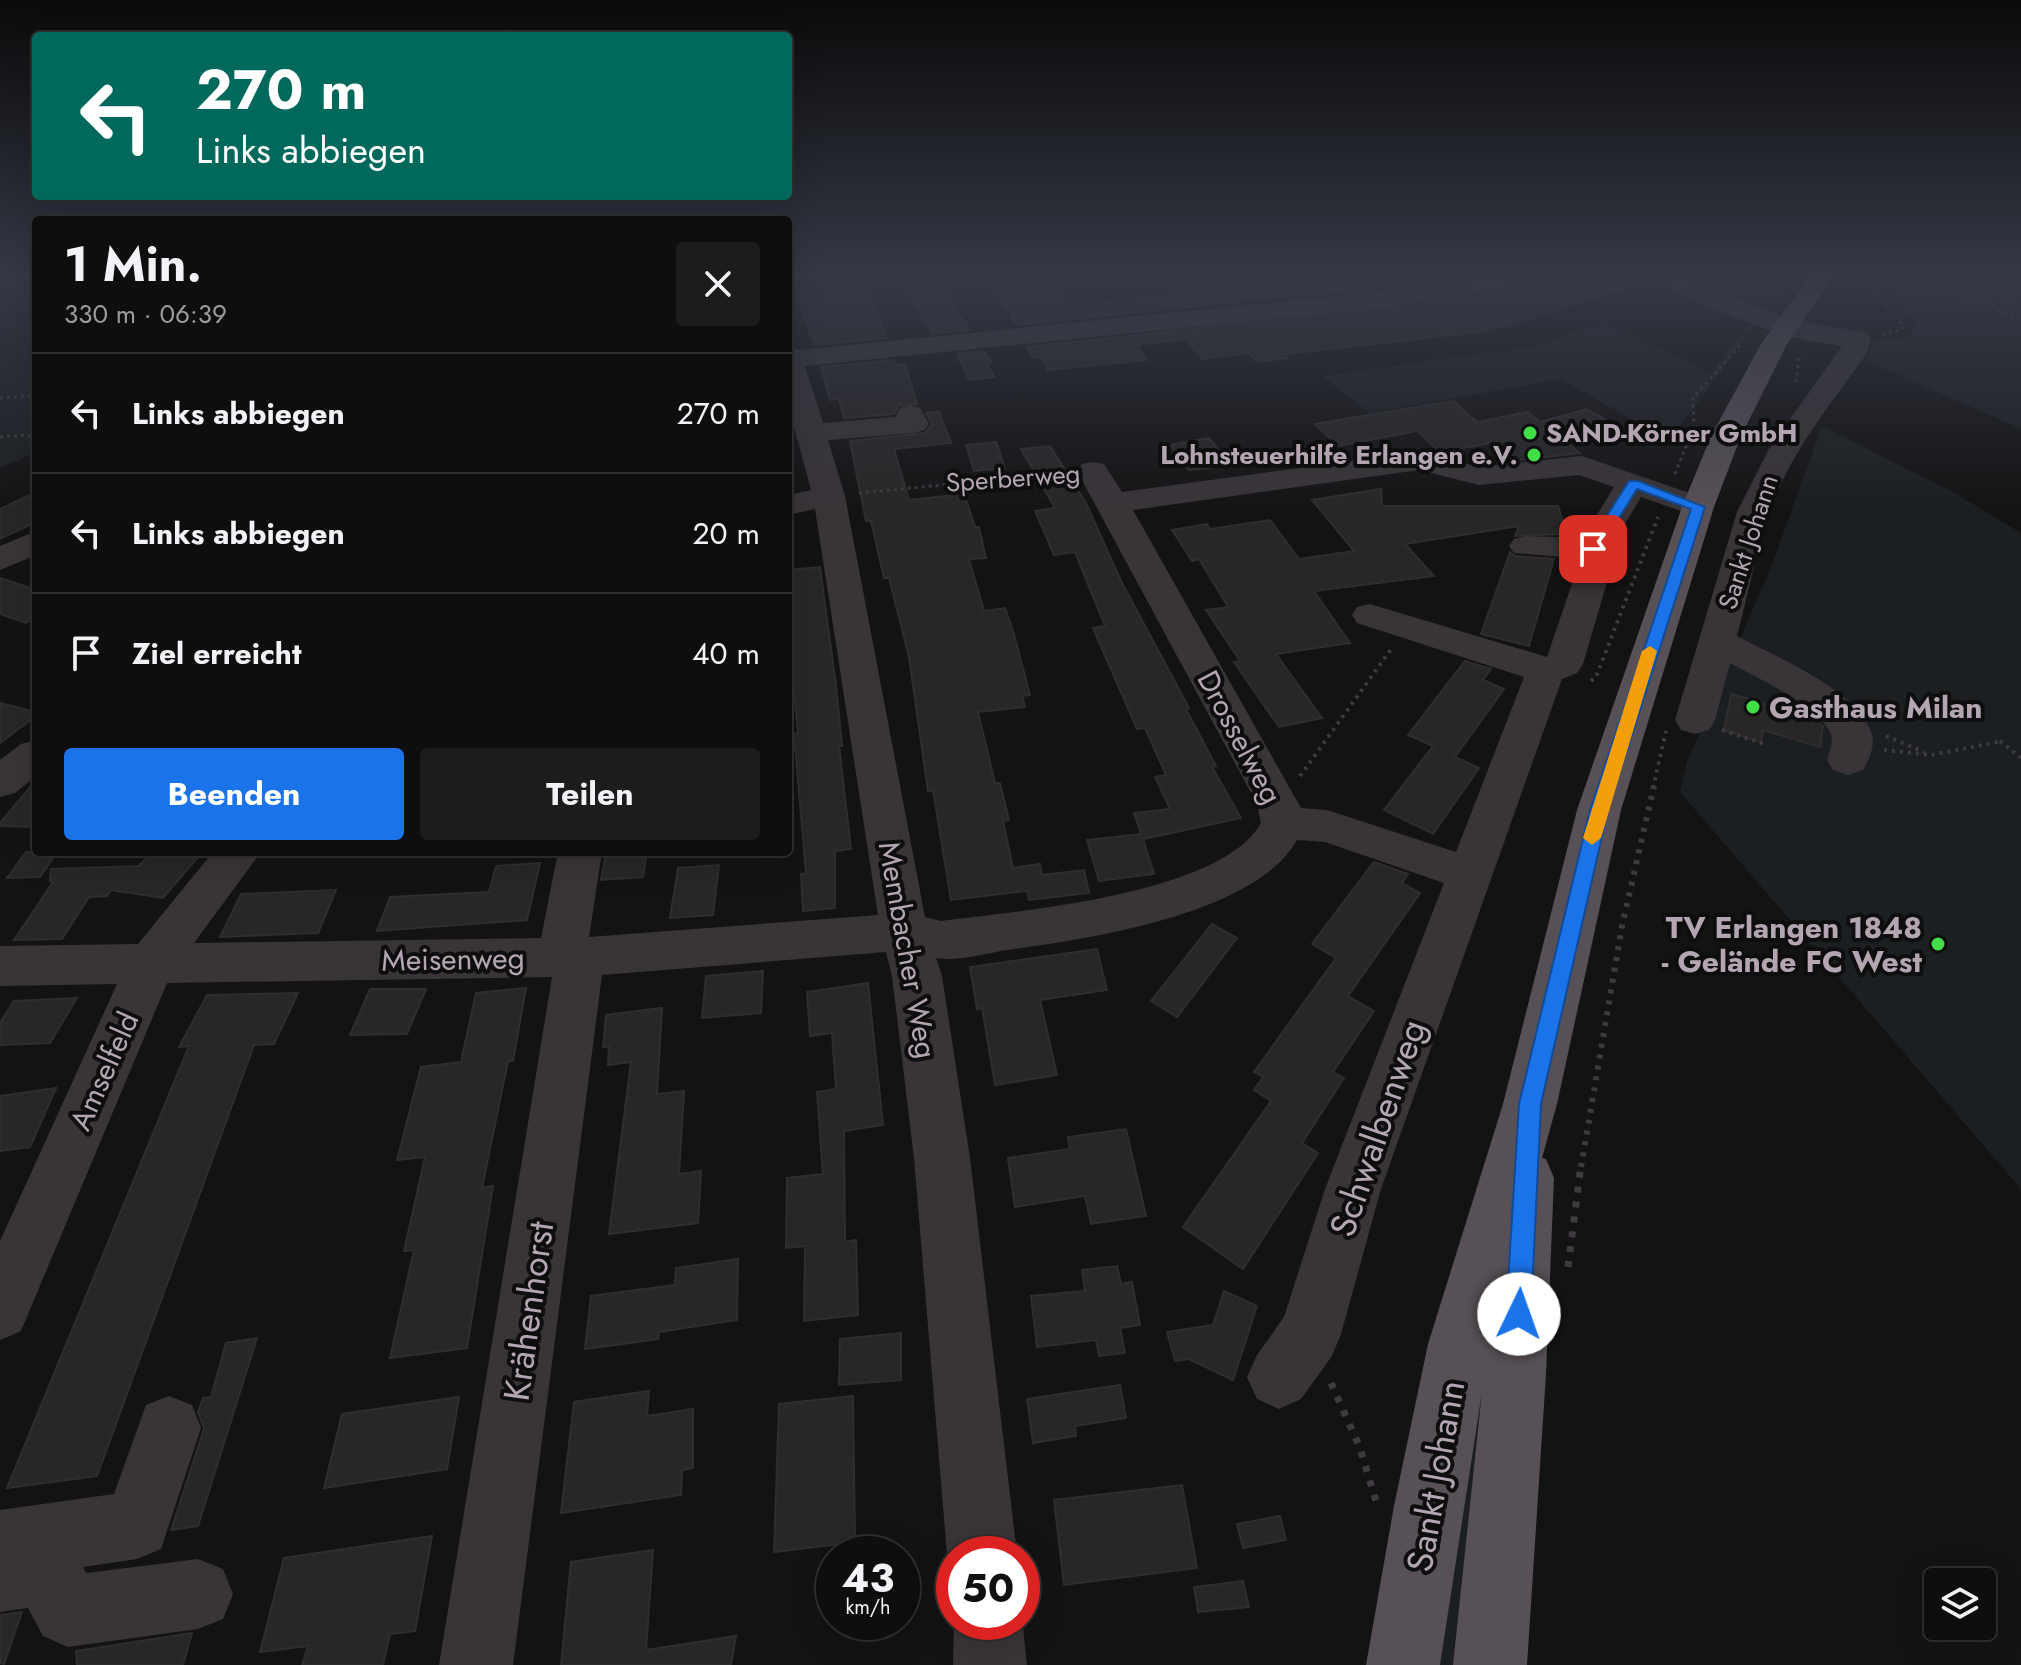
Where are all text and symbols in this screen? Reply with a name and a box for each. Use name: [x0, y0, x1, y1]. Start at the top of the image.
text: 270 m: [196, 49, 366, 130]
icon: left: [64, 64, 168, 168]
text: Links abbiegen: [196, 124, 426, 176]
text: 1 Min.: [64, 230, 202, 299]
button: close: [676, 242, 760, 326]
text: 330 m · 06:39: [64, 295, 227, 333]
icon: left: [64, 391, 108, 435]
text: Links abbiegen: [132, 392, 345, 435]
text: 270 m: [677, 392, 760, 435]
place label: SAND-Körner GmbH: [1546, 414, 1798, 452]
marker: SAND-Körner GmbH: [1521, 424, 1539, 442]
place label: Lohnsteuerhilfe Erlangen e.V.: [1160, 436, 1518, 474]
marker: Lohnsteuerhilfe Erlangen e.V.: [1525, 446, 1543, 464]
street label: Sperberweg: [944, 454, 1082, 502]
street label: Sankt Johann: [1708, 470, 1788, 614]
icon: left: [64, 511, 108, 555]
text: Links abbiegen: [132, 512, 345, 555]
text: 20 m: [693, 512, 760, 555]
pin: [1559, 515, 1627, 583]
icon: arrive: [1571, 527, 1615, 571]
icon: arrive: [64, 631, 108, 675]
text: Ziel erreicht: [132, 632, 301, 675]
text: 40 m: [692, 632, 760, 675]
street label: Drosselweg: [1187, 663, 1293, 811]
place label: Gasthaus Milan: [1769, 686, 1983, 729]
marker: Gasthaus Milan: [1744, 698, 1762, 716]
button: Beenden: [64, 748, 404, 840]
button: Teilen: [420, 748, 760, 840]
street label: Membacher Weg: [868, 838, 948, 1062]
place label: TV Erlangen 1848 - Gelände FC West: [1662, 906, 1922, 983]
marker: TV Erlangen 1848 - Gelände FC West: [1929, 935, 1947, 953]
street label: Meisenweg: [381, 936, 525, 982]
street label: Amselfeld: [59, 1005, 149, 1137]
street label: Schwalbenweg: [1316, 1012, 1438, 1244]
street label: Krähenhorst: [490, 1218, 566, 1404]
position arrow: [1477, 1272, 1561, 1356]
street label: Sankt Johann: [1393, 1376, 1477, 1576]
speed limit sign: 50: [936, 1536, 1040, 1640]
text: 43: [842, 1549, 894, 1607]
map controls: [1924, 1568, 1996, 1640]
button: layers: [1924, 1568, 1996, 1640]
text: km/h: [845, 1593, 891, 1622]

